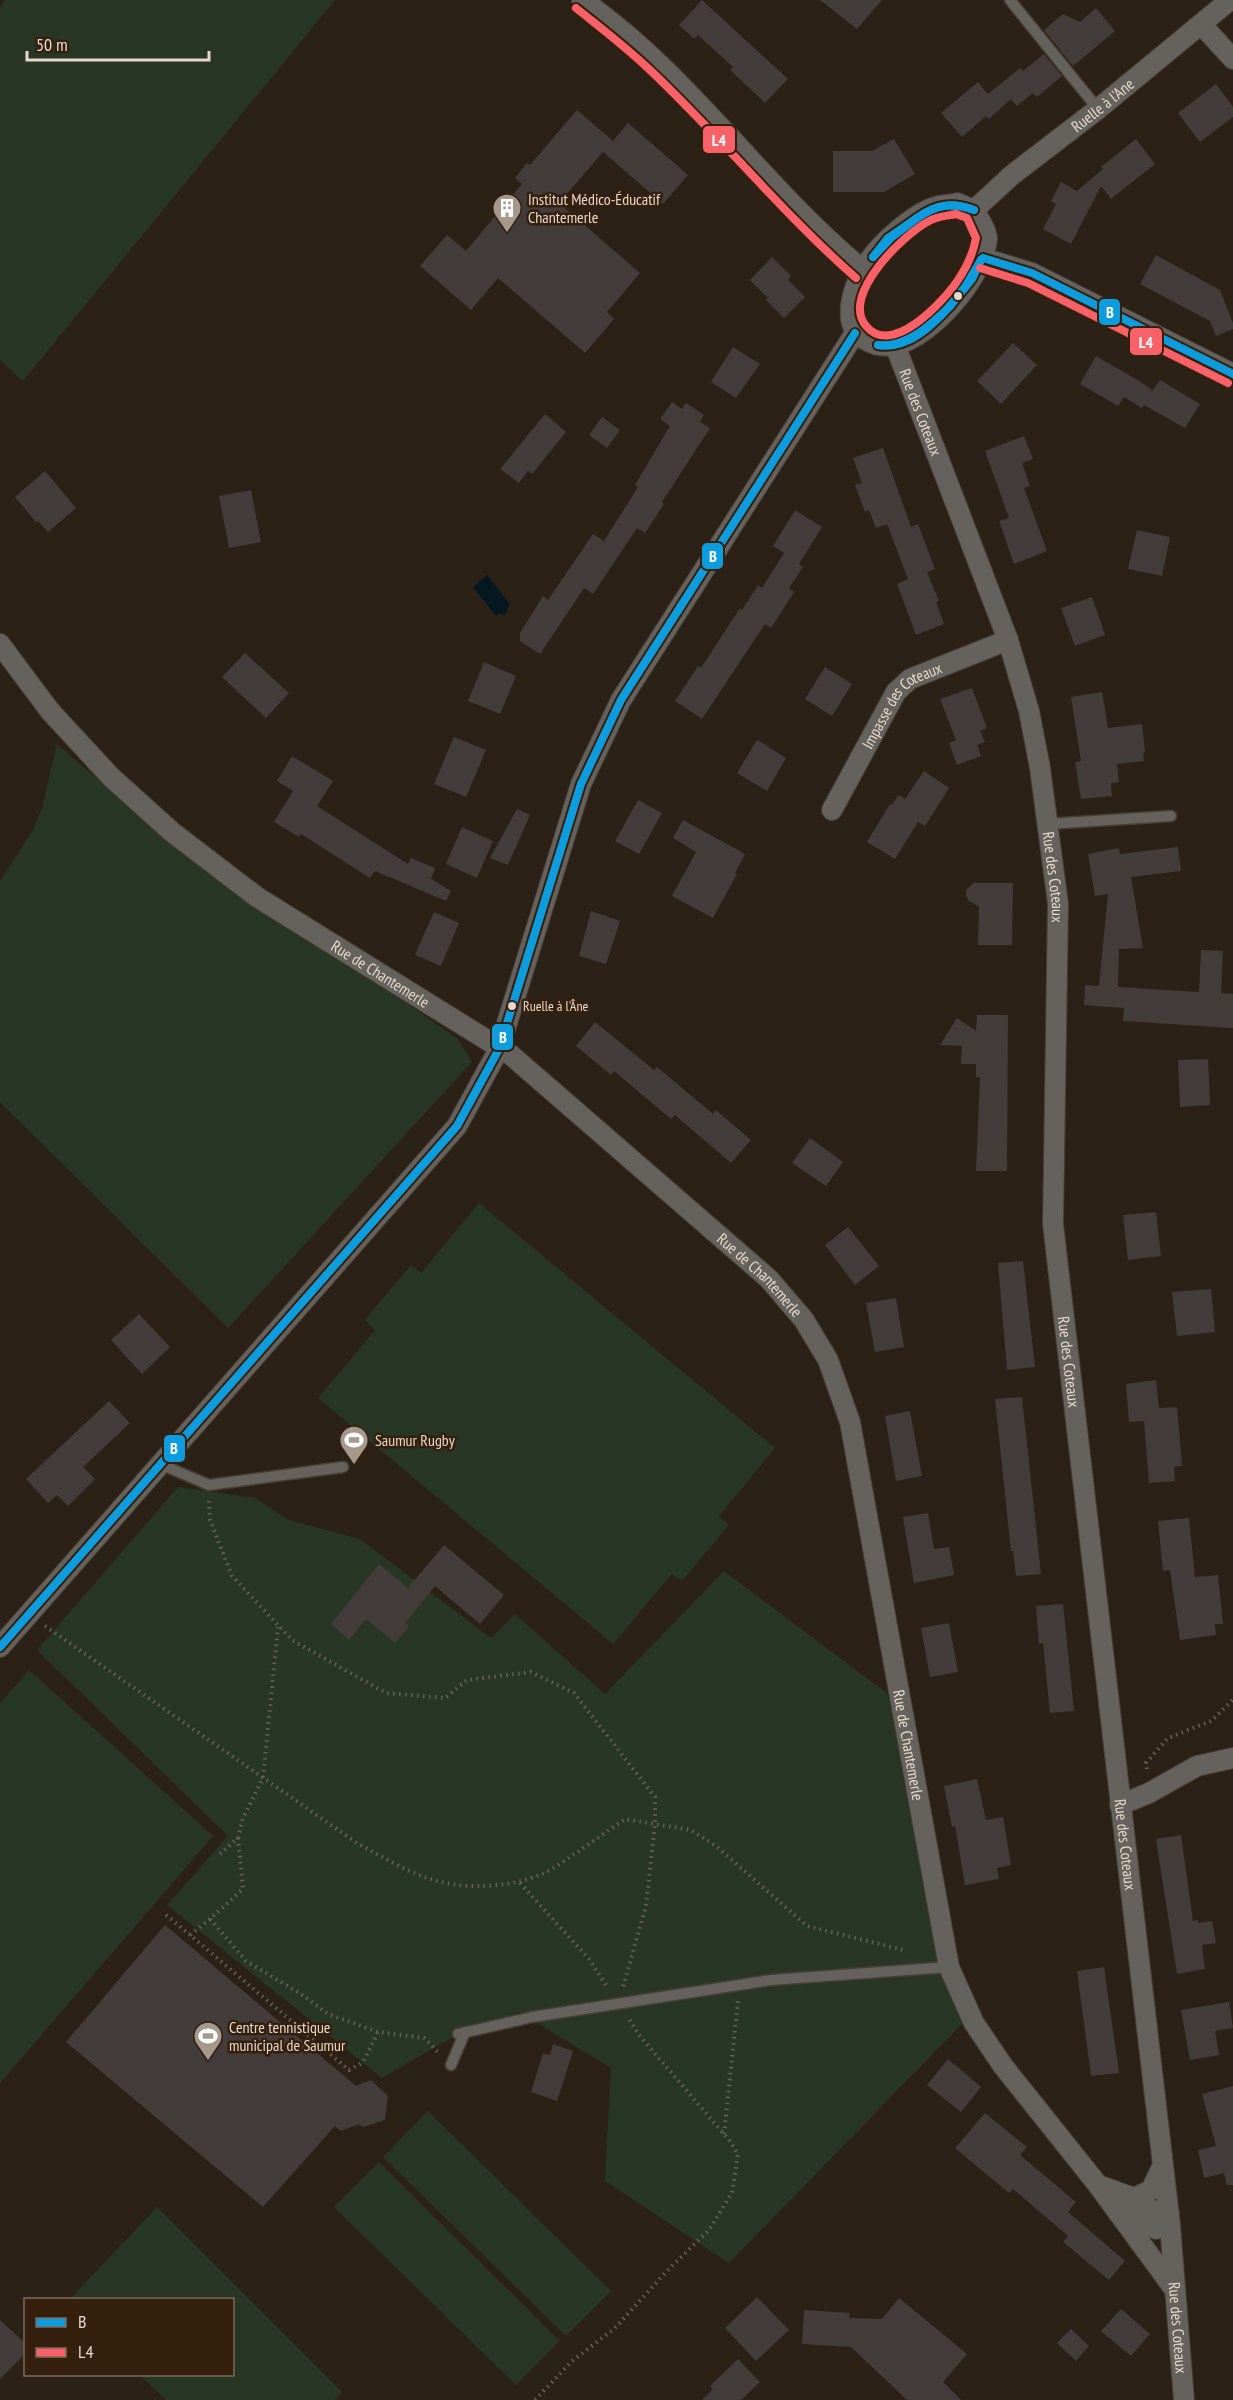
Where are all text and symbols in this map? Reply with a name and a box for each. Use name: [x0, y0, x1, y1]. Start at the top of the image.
scale bar: [27, 24, 208, 62]
text: 50 m: [36, 33, 68, 56]
street label: Ruelle à l'Ane: [1067, 74, 1138, 136]
line badge: L4: [702, 125, 736, 154]
text: L4: [712, 130, 727, 150]
place label: Institut Médico-Éducatif Chantemerle: [528, 189, 661, 227]
building icon: Institut Médico-Éducatif Chantemerle: [491, 192, 523, 234]
unlabelled marker: [952, 290, 964, 302]
line badge: B: [1098, 298, 1121, 326]
text: B: [1106, 302, 1114, 322]
line badge: L4: [1129, 327, 1163, 356]
text: L4: [1139, 332, 1154, 352]
street label: Rue des Coteaux: [895, 366, 947, 459]
line badge: B: [701, 542, 724, 570]
text: B: [709, 546, 717, 566]
street label: Impasse des Coteaux: [857, 657, 945, 752]
street label: Rue des Coteaux: [1039, 830, 1068, 923]
street label: Rue de Chantemerle: [328, 936, 433, 1012]
place label: Ruelle à l'Âne: [523, 997, 589, 1015]
marker: Ruelle à l'Âne: [506, 1000, 518, 1012]
line badge: B: [491, 1023, 514, 1051]
text: B: [499, 1027, 507, 1047]
street label: Rue de Chantemerle: [713, 1229, 807, 1321]
street label: Rue des Coteaux: [1054, 1315, 1084, 1409]
sports icon: Saumur Rugby: [338, 1424, 370, 1466]
place label: Saumur Rugby: [375, 1430, 455, 1450]
line badge: B: [163, 1434, 186, 1463]
text: B: [170, 1438, 178, 1458]
street label: Rue de Chantemerle: [889, 1688, 929, 1802]
street label: Rue des Coteaux: [1110, 1798, 1141, 1892]
place label: Centre tennistique municipal de Saumur: [229, 2017, 346, 2055]
sports icon: Centre tennistique municipal de Saumur: [192, 2020, 224, 2062]
street label: Rue des Coteaux: [1165, 2281, 1192, 2375]
legend: [24, 2298, 234, 2376]
text: B: [78, 2310, 86, 2333]
text: L4: [78, 2340, 94, 2363]

